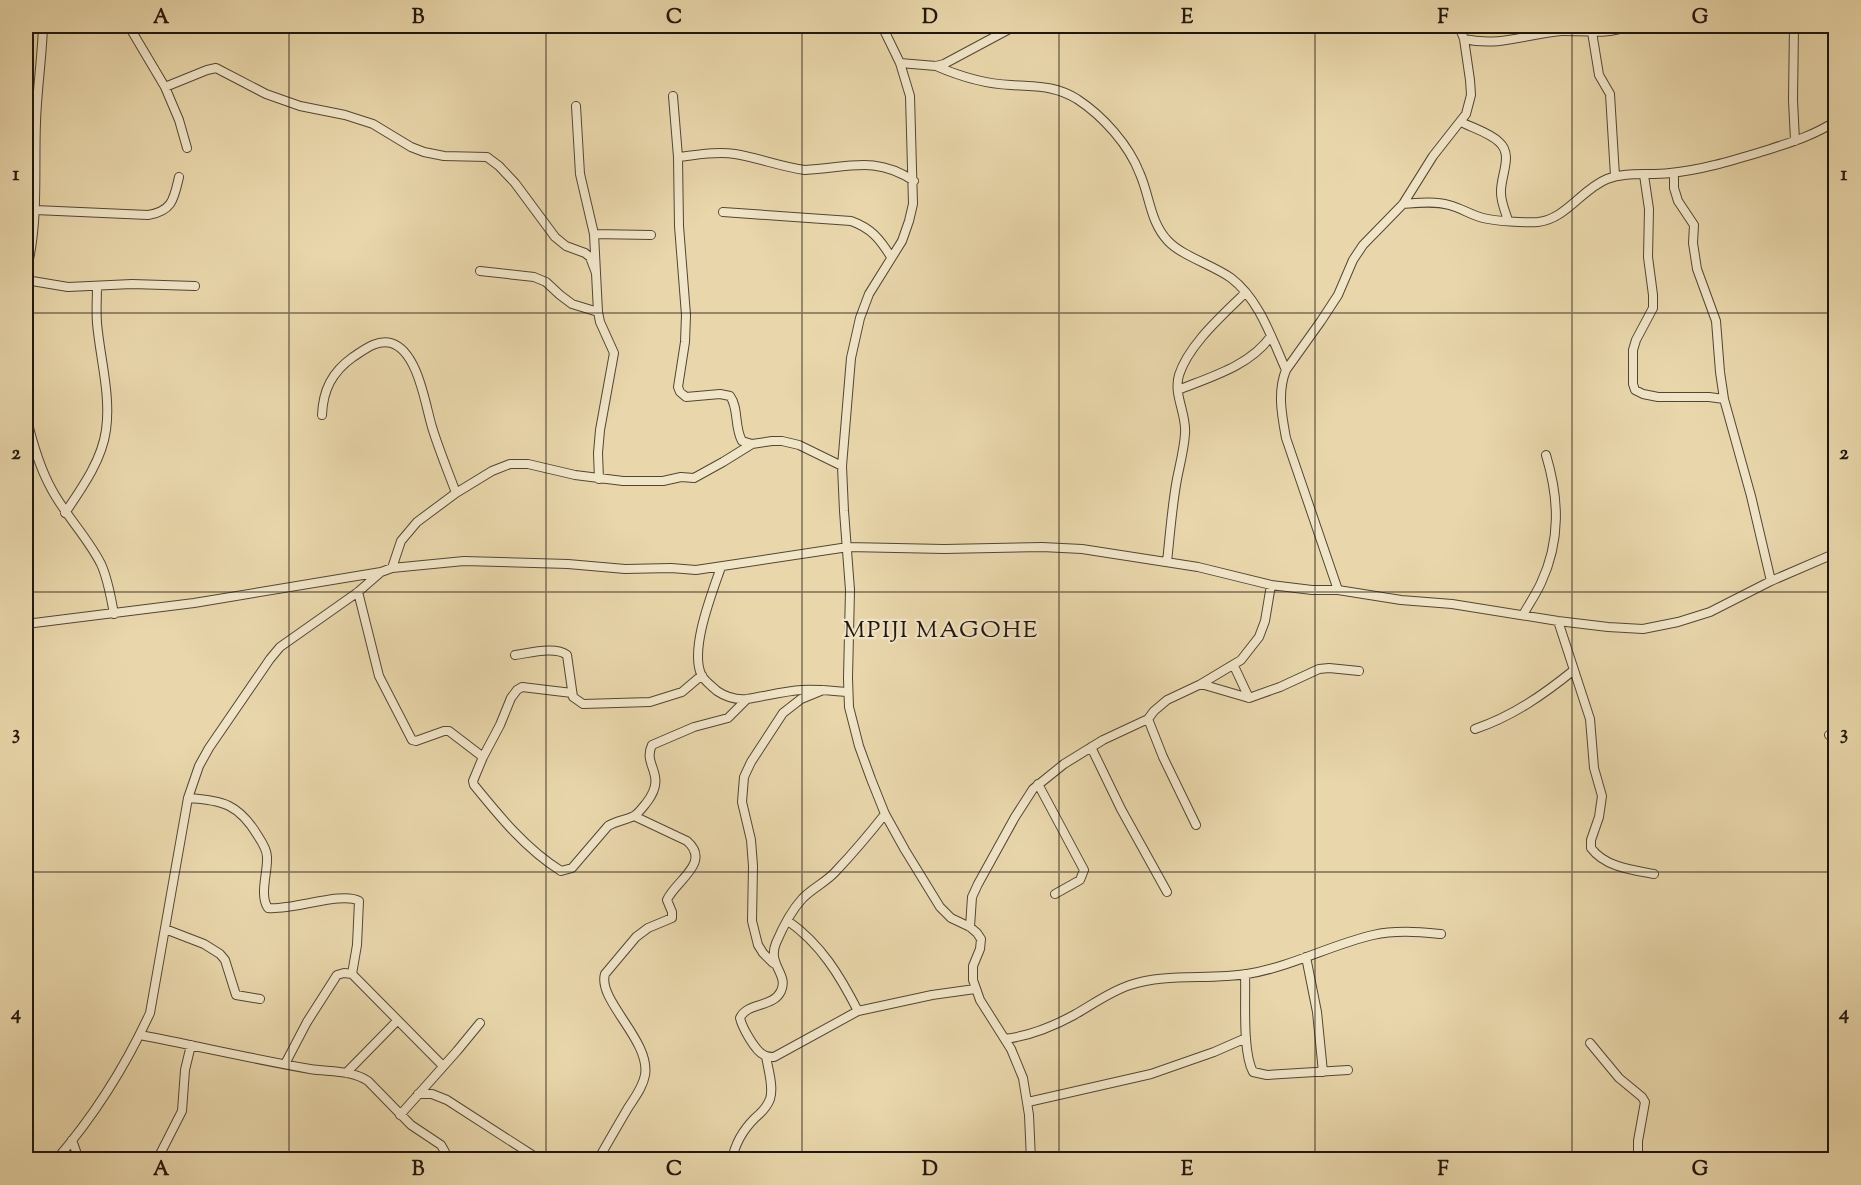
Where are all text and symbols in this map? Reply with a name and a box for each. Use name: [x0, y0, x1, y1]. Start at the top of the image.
text: A: [153, 4, 170, 33]
text: B: [412, 4, 425, 33]
text: C: [666, 4, 682, 33]
text: D: [922, 4, 938, 33]
text: E: [1181, 4, 1194, 33]
text: F: [1437, 4, 1449, 33]
text: G: [1692, 4, 1709, 33]
text: 1: [13, 161, 20, 190]
text: 1: [1841, 161, 1848, 190]
text: 2: [11, 440, 21, 469]
text: 2: [1839, 440, 1849, 469]
district label: MPIJI MAGOHE: [843, 614, 1039, 648]
text: 3: [12, 720, 20, 749]
text: 3: [1840, 720, 1848, 749]
text: 4: [10, 1000, 21, 1029]
text: 4: [1838, 1000, 1849, 1029]
text: A: [153, 1156, 170, 1185]
text: B: [412, 1156, 425, 1185]
text: C: [666, 1156, 682, 1185]
text: D: [922, 1156, 938, 1185]
text: E: [1181, 1156, 1194, 1185]
text: F: [1437, 1156, 1449, 1185]
text: G: [1692, 1156, 1709, 1185]

